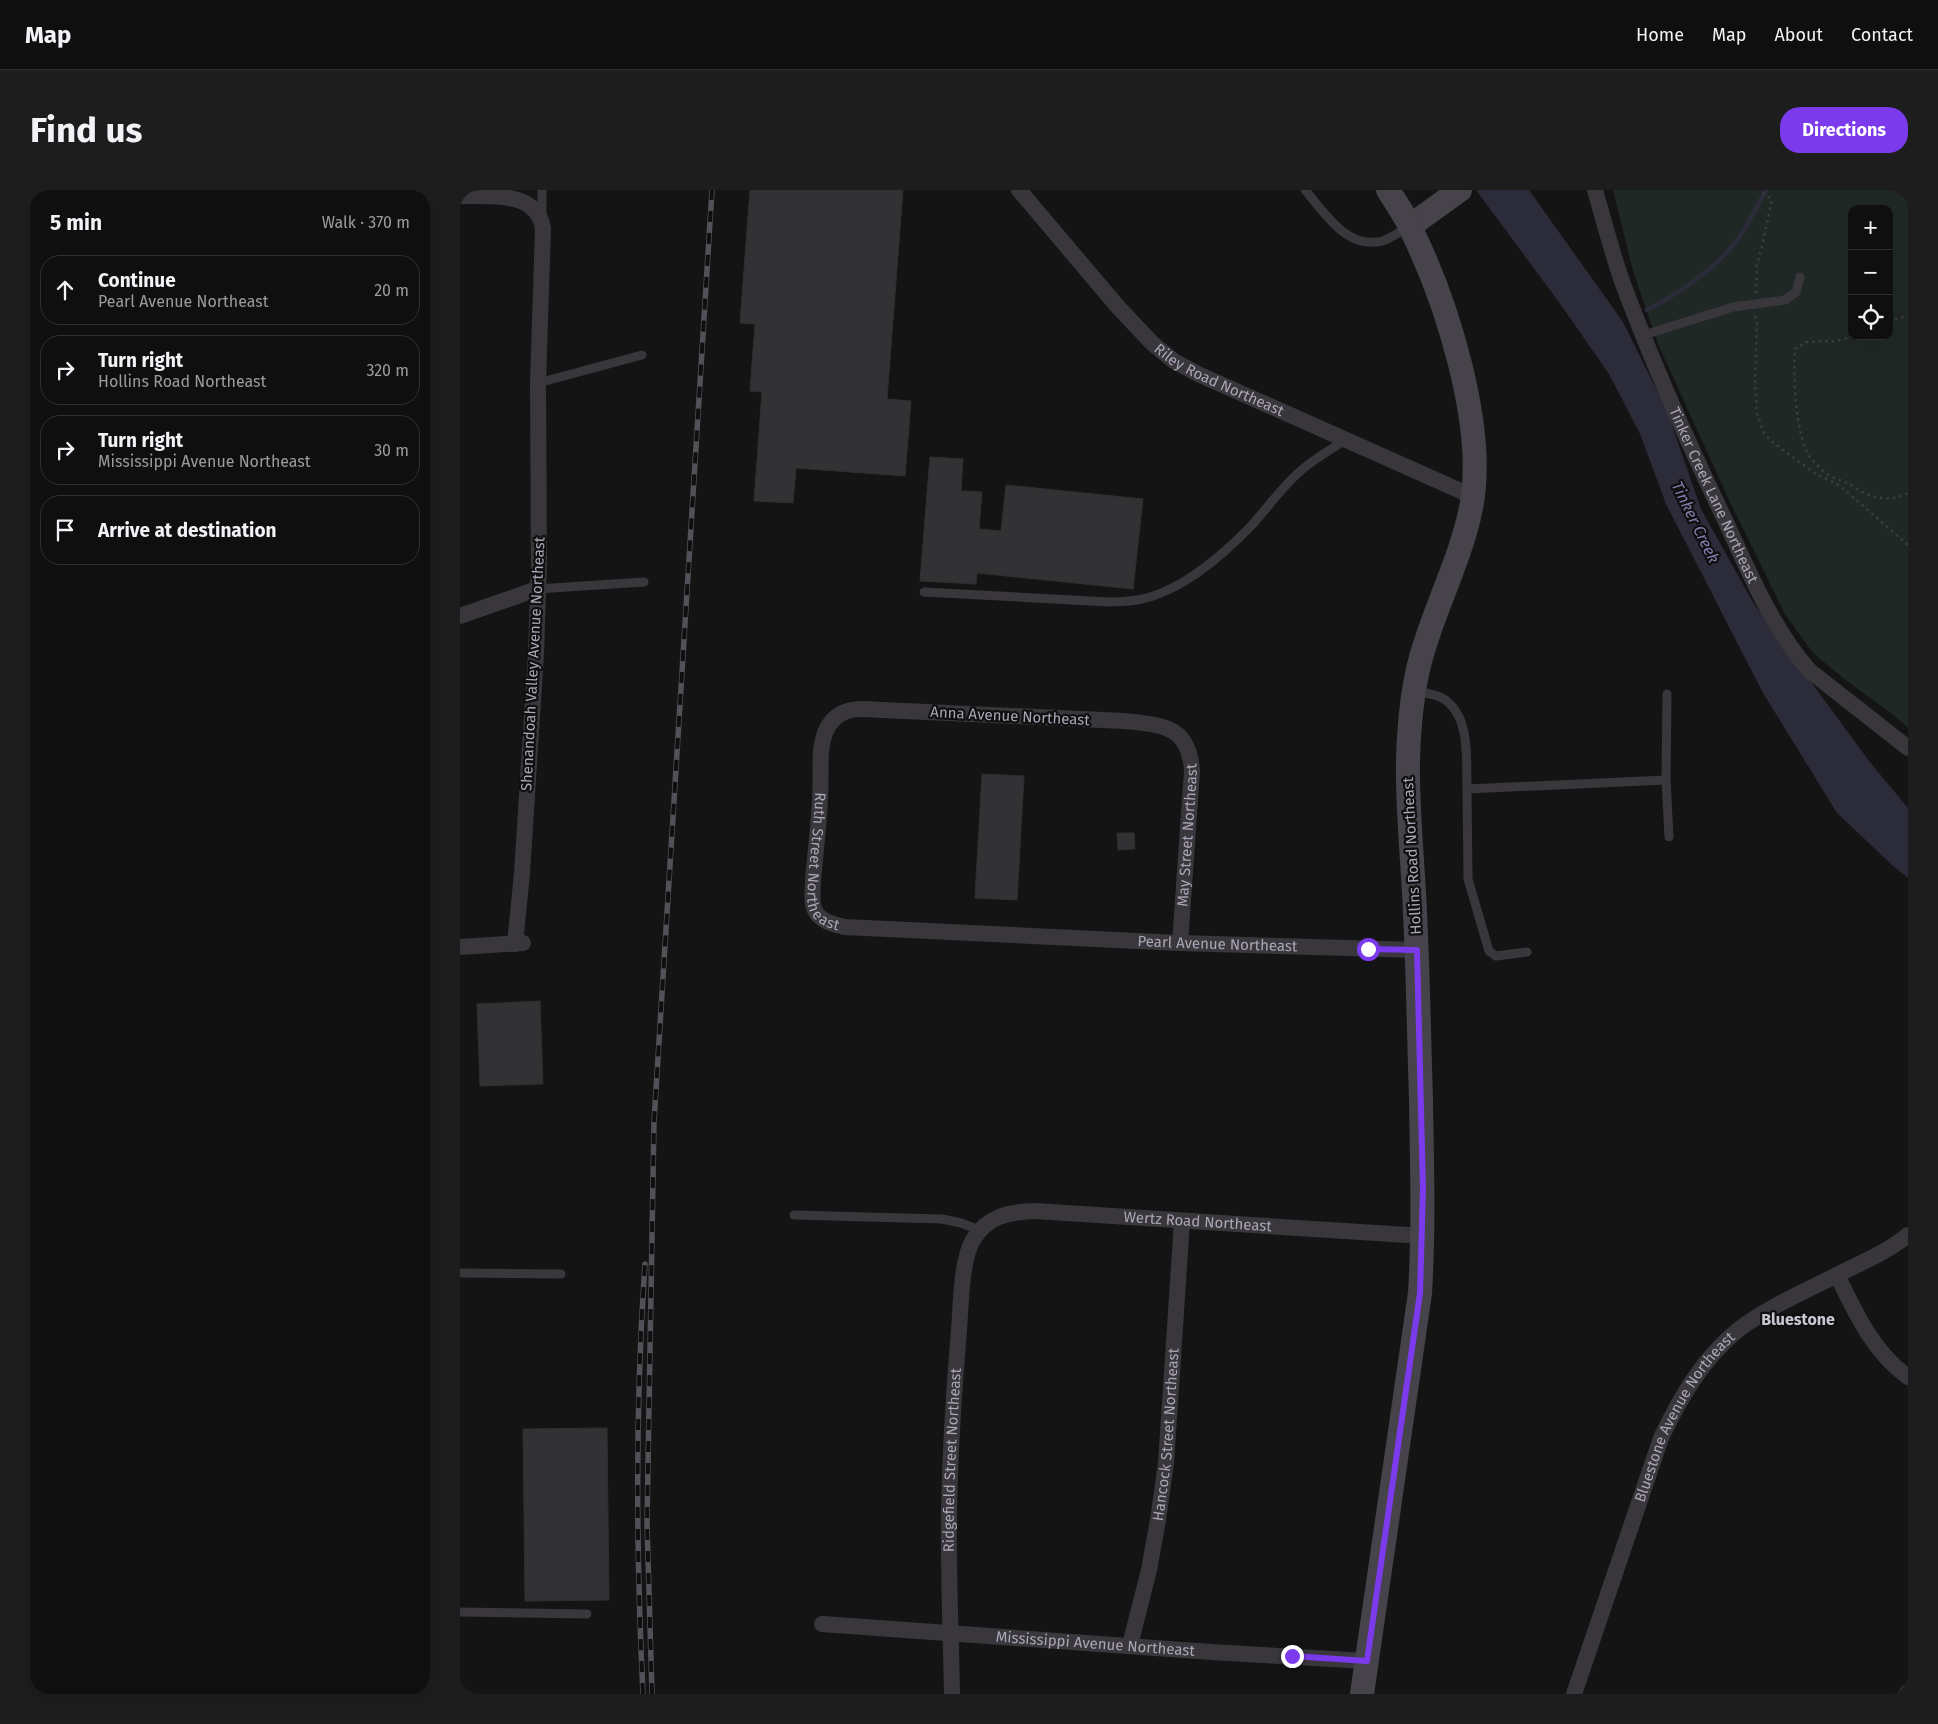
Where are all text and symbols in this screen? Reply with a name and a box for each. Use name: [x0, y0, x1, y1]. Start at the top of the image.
text: Map: [25, 21, 71, 49]
text: Home: [1636, 24, 1684, 46]
text: Map: [1712, 24, 1746, 46]
text: About: [1774, 24, 1823, 46]
text: Contact: [1851, 24, 1913, 46]
button: Directions: [1780, 107, 1908, 153]
text: Find us: [30, 109, 142, 151]
map controls: [1848, 205, 1893, 340]
button: +: [1848, 205, 1893, 250]
text: 5 min: [50, 210, 102, 236]
text: Walk · 370 m: [322, 213, 410, 232]
button: −: [1848, 250, 1893, 295]
text: Continue: [98, 269, 176, 292]
icon: ahead: [51, 276, 79, 304]
text: 20 m: [374, 281, 409, 300]
text: Pearl Avenue Northeast: [98, 292, 268, 311]
button: locate: [1848, 295, 1893, 340]
street label: Riley Road Northeast: [1151, 340, 1287, 420]
text: Turn right: [98, 349, 183, 372]
icon: right: [51, 356, 79, 384]
text: 320 m: [366, 361, 409, 380]
text: Hollins Road Northeast: [98, 372, 266, 391]
street label: Tinker Creek Lane Northeast: [1665, 403, 1763, 585]
text: Turn right: [98, 429, 183, 452]
icon: right: [51, 436, 79, 464]
text: 30 m: [374, 441, 409, 460]
text: Mississippi Avenue Northeast: [98, 452, 311, 471]
water label: Tinker Creek: [1668, 478, 1724, 566]
icon: arrive: [51, 516, 79, 544]
text: Arrive at destination: [98, 519, 277, 542]
street label: Shenandoah Valley Avenue Northeast: [517, 536, 549, 792]
street label: Anna Avenue Northeast: [930, 703, 1091, 729]
street label: May Street Northeast: [1174, 762, 1201, 907]
street label: Hollins Road Northeast: [1399, 776, 1425, 935]
street label: Ruth Street Northeast: [803, 792, 842, 934]
street label: Pearl Avenue Northeast: [1137, 932, 1298, 955]
route start: [1357, 938, 1380, 961]
street label: Wertz Road Northeast: [1123, 1208, 1273, 1235]
district label: Bluestone: [1761, 1310, 1835, 1329]
street label: Bluestone Avenue Northeast: [1631, 1328, 1739, 1505]
street label: Hancock Street Northeast: [1149, 1347, 1183, 1522]
street label: Ridgefield Street Northeast: [940, 1367, 965, 1552]
street label: Mississippi Avenue Northeast: [995, 1628, 1196, 1660]
route end: [1281, 1645, 1304, 1668]

